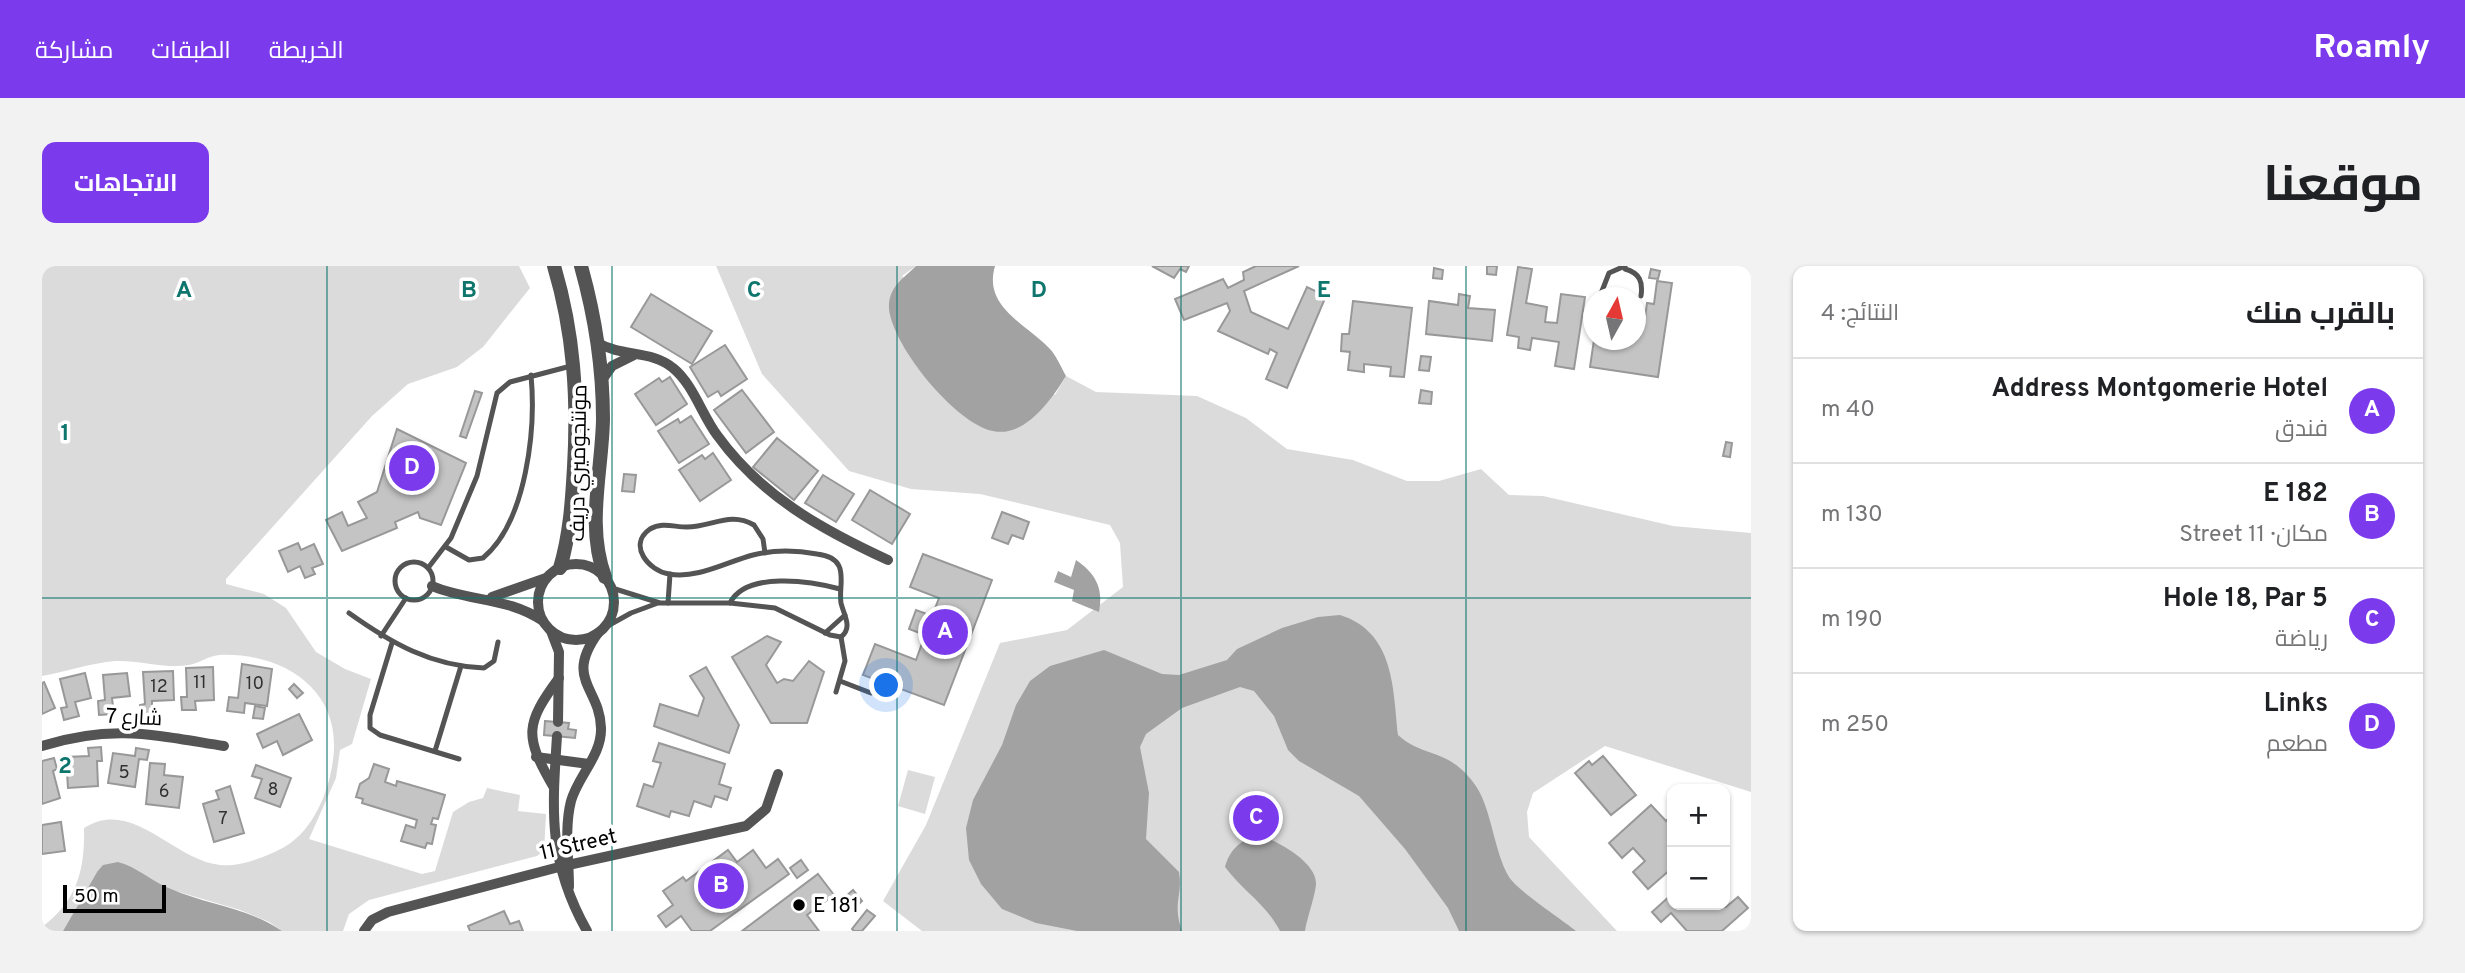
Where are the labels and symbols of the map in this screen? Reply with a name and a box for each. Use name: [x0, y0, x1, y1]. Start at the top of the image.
text: A: [176, 277, 192, 306]
text: B: [461, 277, 477, 306]
text: C: [747, 277, 761, 306]
text: D: [1031, 277, 1047, 306]
text: E: [1317, 277, 1331, 306]
north arrow: [1583, 287, 1646, 350]
street label: مونتجوميري دريف: [565, 384, 595, 542]
text: 1: [60, 420, 70, 449]
pin: D: [389, 442, 435, 494]
pin: A: [922, 606, 968, 658]
your location: [869, 668, 903, 702]
house number: 11: [193, 672, 207, 695]
house number: 10: [246, 673, 264, 696]
house number: 12: [150, 676, 168, 699]
street label: شارع 7: [105, 704, 163, 733]
text: 2: [58, 753, 72, 782]
house number: 5: [118, 762, 130, 785]
house number: 8: [268, 779, 279, 802]
house number: 6: [159, 781, 169, 804]
pin: C: [1233, 792, 1279, 844]
house number: 7: [218, 808, 228, 831]
street label: 11 Street: [537, 823, 620, 867]
pin: B: [698, 860, 744, 912]
scale bar: [63, 882, 166, 914]
place label: E 181: [813, 893, 859, 920]
marker: E 181: [791, 897, 807, 913]

